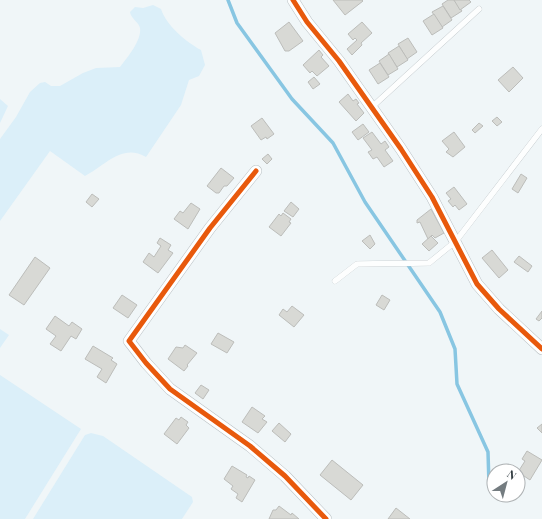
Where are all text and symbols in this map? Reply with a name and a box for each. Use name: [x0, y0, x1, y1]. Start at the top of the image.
north arrow: [486, 463, 526, 503]
text: N: [505, 466, 520, 483]

